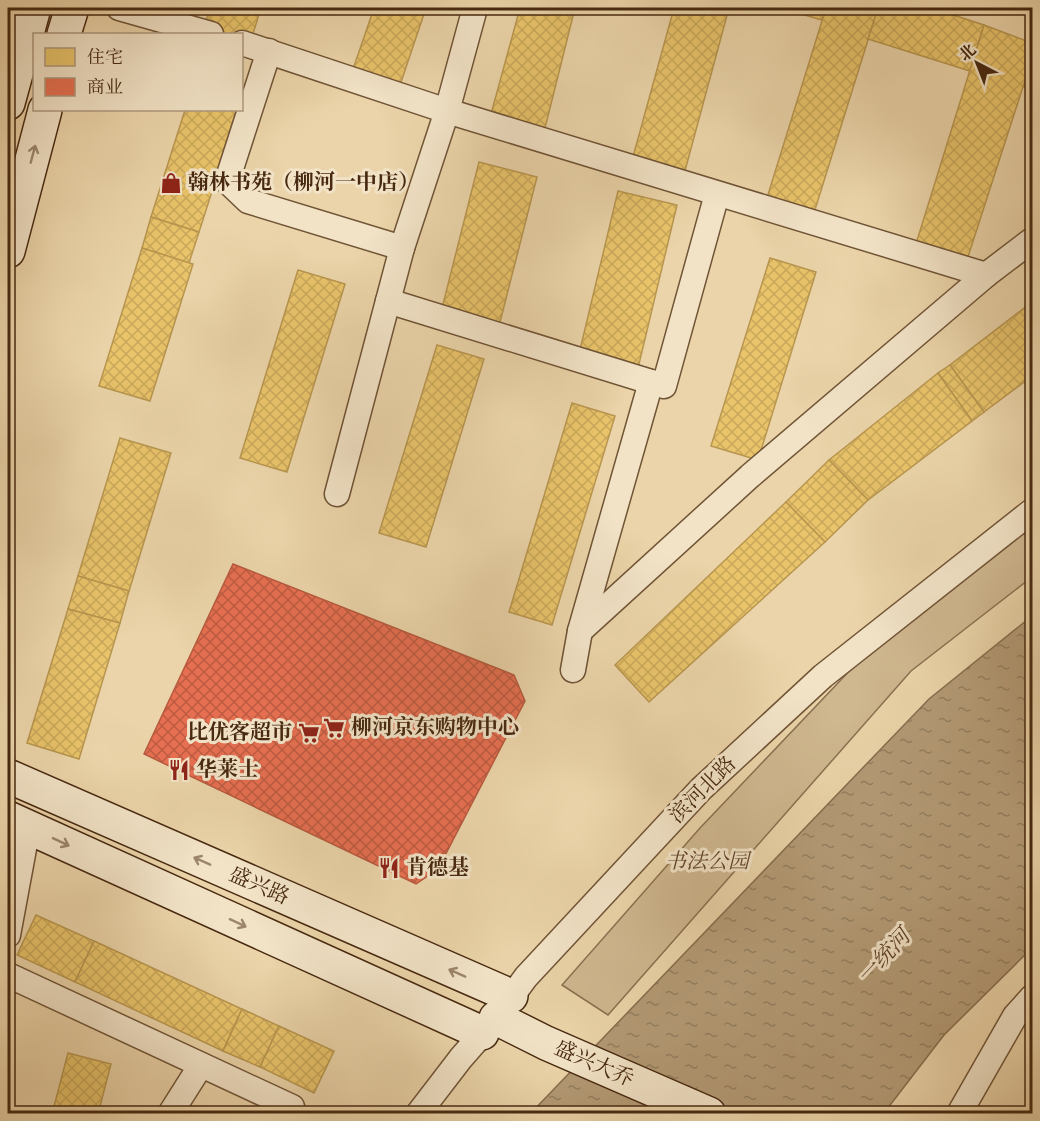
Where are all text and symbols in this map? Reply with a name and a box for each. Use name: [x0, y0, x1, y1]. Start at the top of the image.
legend: [33, 33, 243, 111]
north arrow: [947, 33, 1007, 93]
text: 北: [955, 40, 980, 65]
text: 住宅: [87, 46, 123, 69]
text: 商业: [87, 76, 123, 99]
one-way arrow: [28, 144, 39, 163]
place label: 翰林书苑（柳河一中店）: [188, 170, 419, 196]
shop icon: 翰林书苑（柳河一中店）: [159, 171, 183, 195]
place label: 柳河京东购物中心: [351, 715, 519, 741]
supermarket icon: 柳河京东购物中心: [322, 716, 346, 740]
place label: 比优客超市: [187, 720, 292, 746]
supermarket icon: 比优客超市: [297, 721, 321, 745]
street label: 滨河北路: [664, 751, 742, 829]
place label: 华莱士: [196, 757, 259, 783]
restaurant icon: 华莱士: [167, 758, 191, 782]
one-way arrow: [51, 837, 69, 849]
park label: 书法公园: [665, 849, 752, 875]
one-way arrow: [193, 855, 211, 866]
place label: 肯德基: [406, 855, 469, 881]
restaurant icon: 肯德基: [377, 856, 401, 880]
street label: 盛兴路: [225, 861, 293, 911]
one-way arrow: [229, 918, 247, 930]
water label: 一统河: [852, 921, 919, 990]
one-way arrow: [449, 967, 467, 978]
street label: 盛兴大乔: [550, 1035, 638, 1093]

